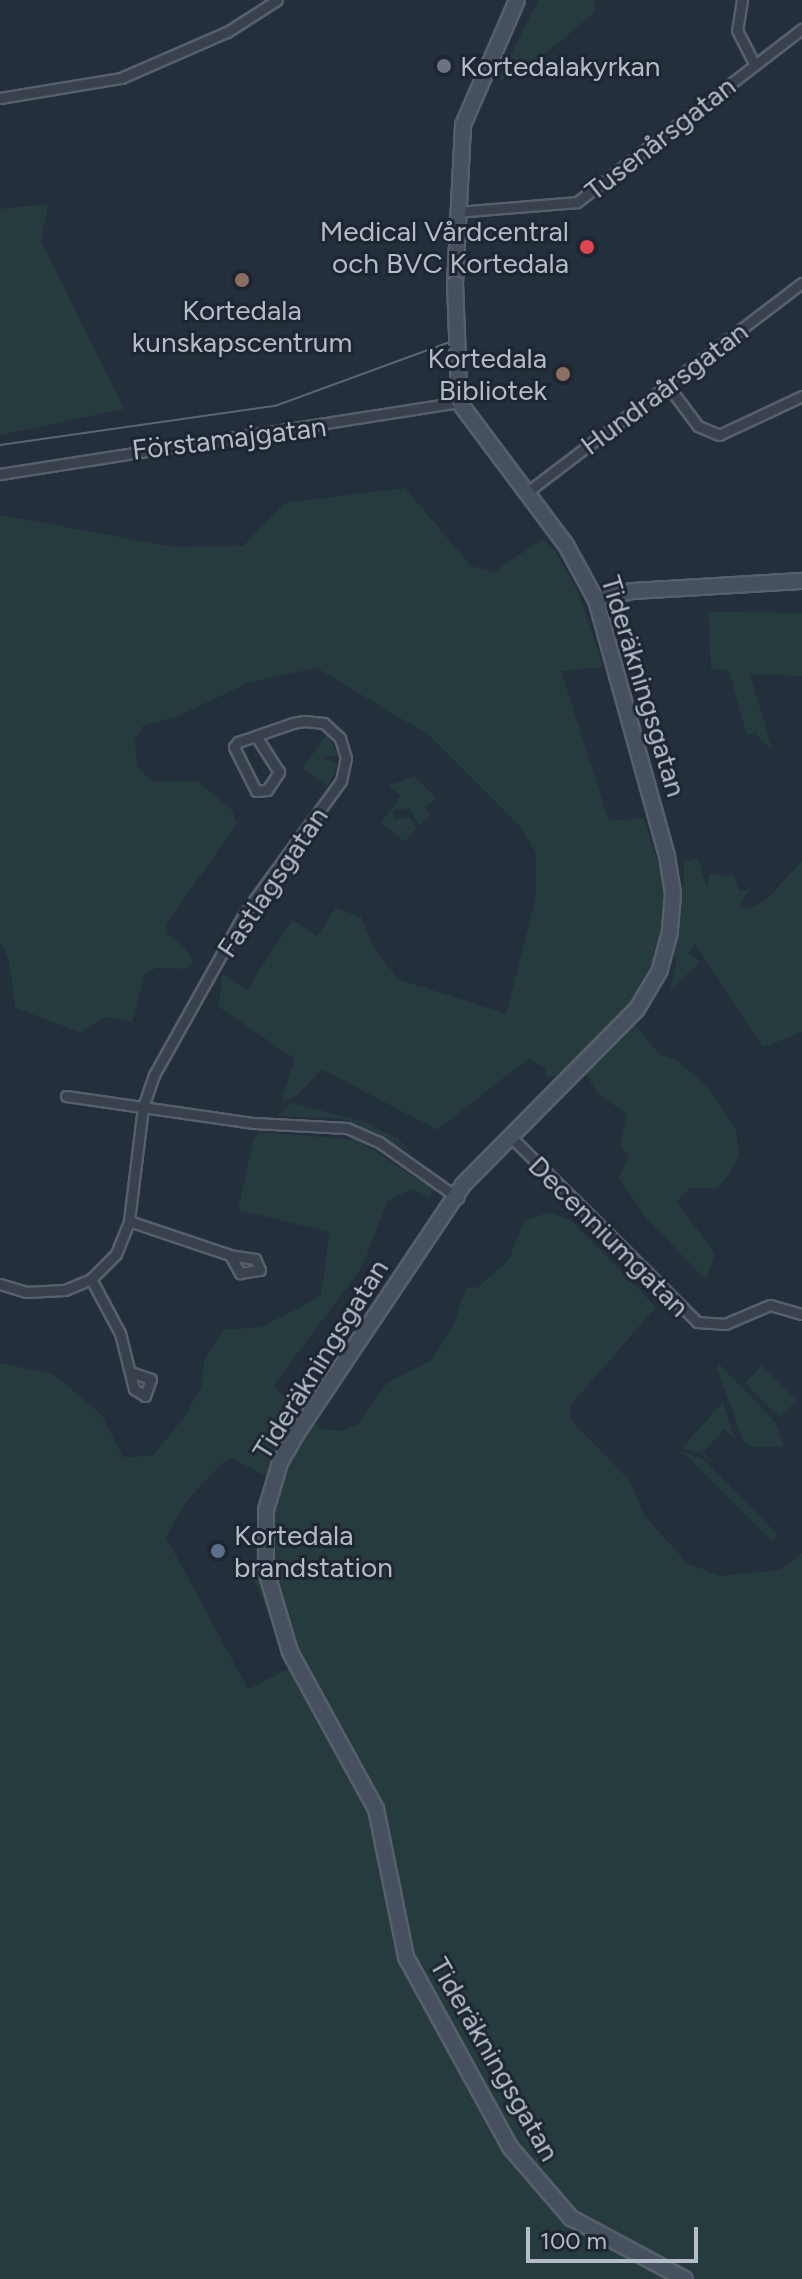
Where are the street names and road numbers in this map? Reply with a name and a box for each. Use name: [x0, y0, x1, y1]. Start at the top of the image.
street label: Tusenårsgatan: [578, 69, 742, 207]
street label: Hundraårsgatan: [574, 314, 754, 462]
street label: Förstamajgatan: [130, 409, 328, 467]
street label: Tideräkningsgatan: [594, 571, 694, 801]
street label: Fastlagsgatan: [209, 800, 335, 964]
street label: Decenniumgatan: [522, 1149, 696, 1323]
street label: Tideräkningsgatan: [245, 1253, 395, 1465]
street label: Tideräkningsgatan: [423, 1951, 567, 2167]

